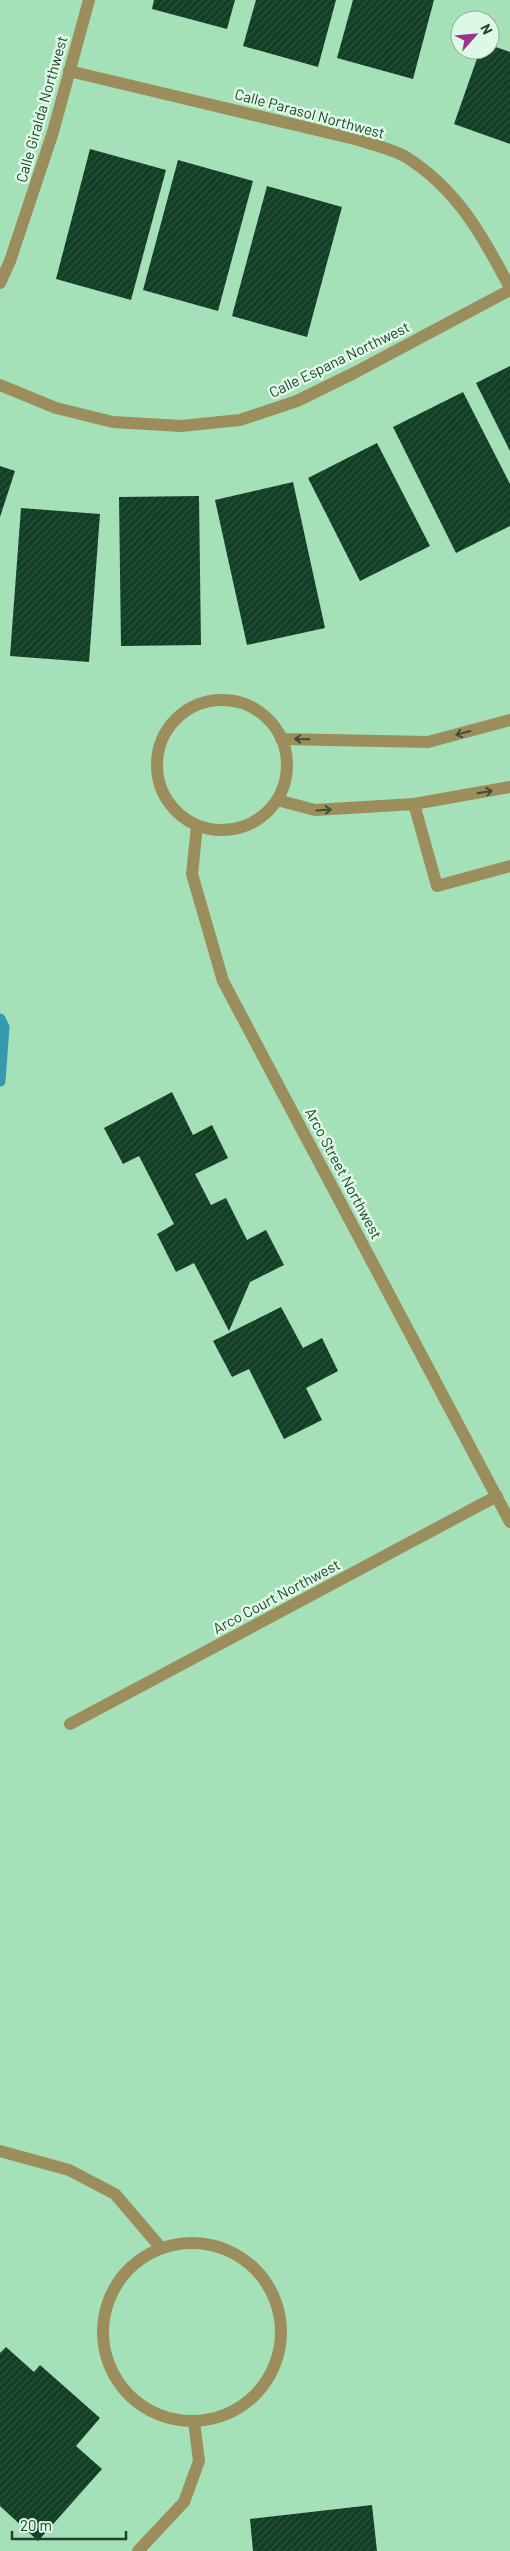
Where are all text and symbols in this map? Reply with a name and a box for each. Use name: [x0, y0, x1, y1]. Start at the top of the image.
north arrow: [450, 10, 500, 60]
text: N: [477, 21, 497, 37]
street label: Calle Giralda Northwest: [11, 34, 71, 184]
street label: Calle Parasol Northwest: [233, 84, 387, 142]
street label: Calle Espana Northwest: [266, 317, 412, 401]
one-way arrow: [455, 729, 471, 738]
one-way arrow: [294, 734, 310, 744]
one-way arrow: [477, 786, 493, 796]
one-way arrow: [316, 805, 332, 814]
street label: Arco Street Northwest: [302, 1104, 386, 1242]
street label: Arco Court Northwest: [209, 1555, 343, 1637]
scale bar: [12, 2508, 126, 2540]
text: 20 m: [20, 2516, 52, 2534]

